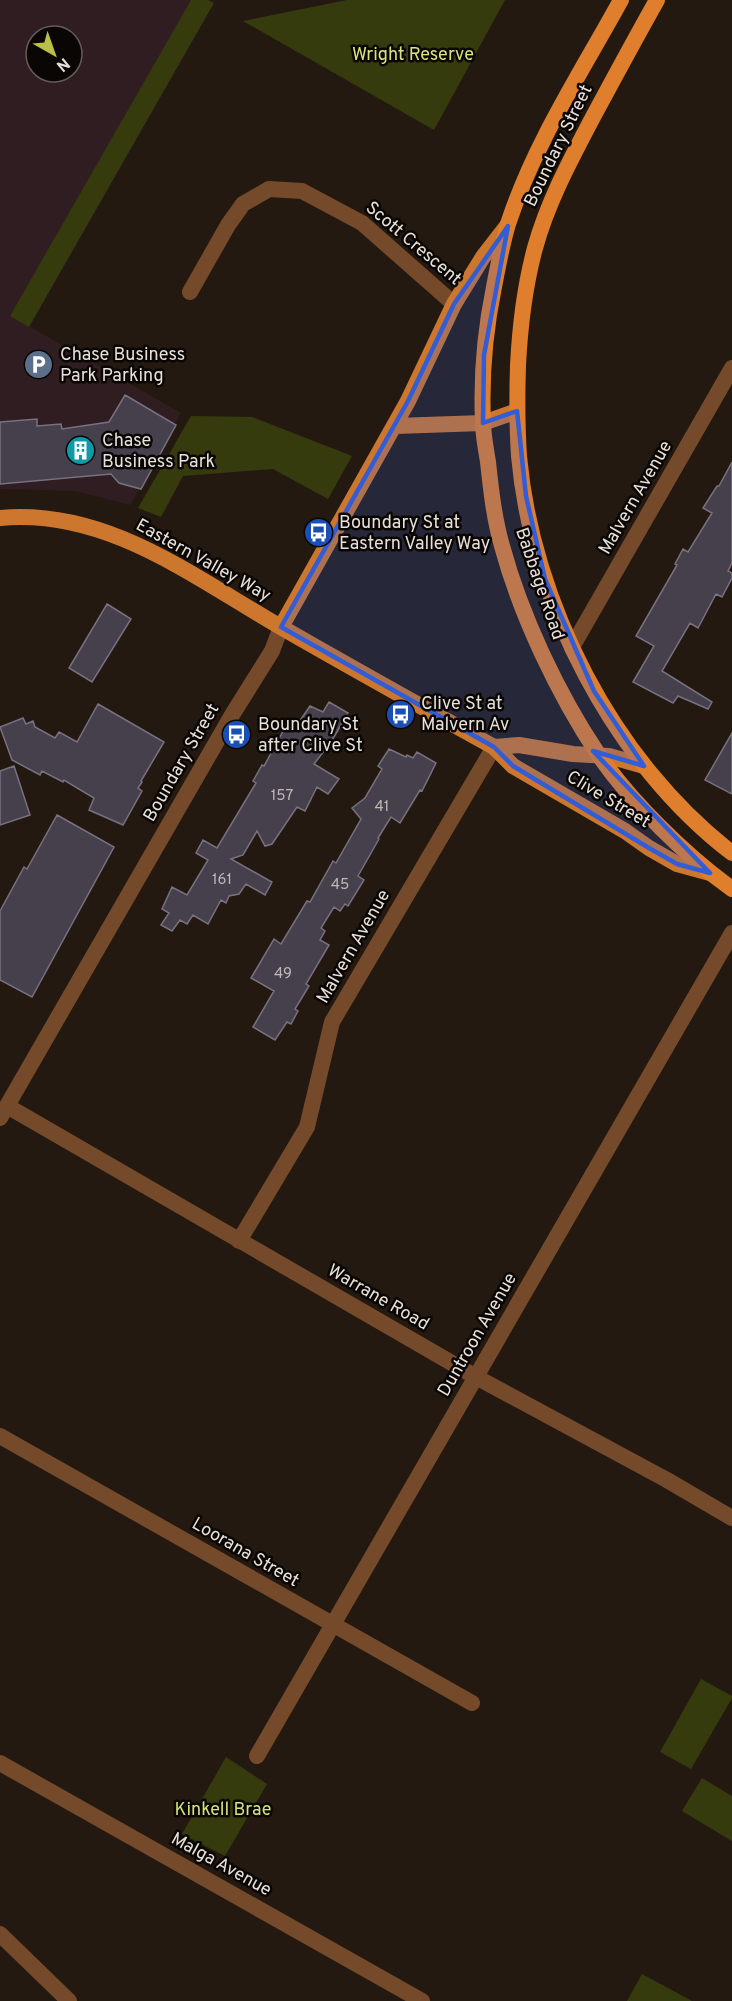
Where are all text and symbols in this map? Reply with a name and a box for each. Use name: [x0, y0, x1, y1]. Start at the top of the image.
north arrow: [24, 24, 84, 84]
park label: Wright Reserve: [352, 44, 474, 67]
text: N: [52, 53, 73, 75]
street label: Boundary Street: [520, 81, 598, 211]
street label: Scott Crescent: [360, 197, 466, 291]
place label: Chase Business Park Parking: [60, 344, 185, 388]
parking icon: Chase Business Park Parking: [23, 349, 55, 381]
place label: Chase Business Park: [102, 430, 215, 474]
building icon: Chase Business Park: [65, 435, 97, 467]
street label: Malvern Avenue: [594, 437, 678, 559]
place label: Boundary St at Eastern Valley Way: [339, 512, 490, 556]
street label: Eastern Valley Way: [131, 514, 275, 608]
bus stop icon: Boundary St at Eastern Valley Way: [302, 517, 334, 549]
street label: Babbage Road: [509, 525, 569, 643]
place label: Clive St at Malvern Av: [421, 693, 509, 737]
bus stop icon: Clive St at Malvern Av: [384, 698, 416, 730]
street label: Boundary Street: [139, 700, 225, 826]
place label: Boundary St after Clive St: [258, 714, 363, 758]
bus stop icon: Boundary St after Clive St: [221, 719, 253, 751]
street label: Clive Street: [562, 766, 654, 834]
house number: 157: [271, 787, 293, 806]
house number: 41: [375, 798, 389, 817]
house number: 161: [212, 871, 232, 890]
house number: 45: [331, 876, 349, 895]
street label: Malvern Avenue: [312, 886, 396, 1008]
house number: 49: [274, 965, 292, 984]
street label: Warrane Road: [323, 1260, 433, 1336]
street label: Duntroon Avenue: [433, 1269, 523, 1401]
street label: Loorana Street: [187, 1513, 303, 1593]
park label: Kinkell Brae: [175, 1799, 271, 1822]
street label: Malga Avenue: [167, 1828, 275, 1902]

